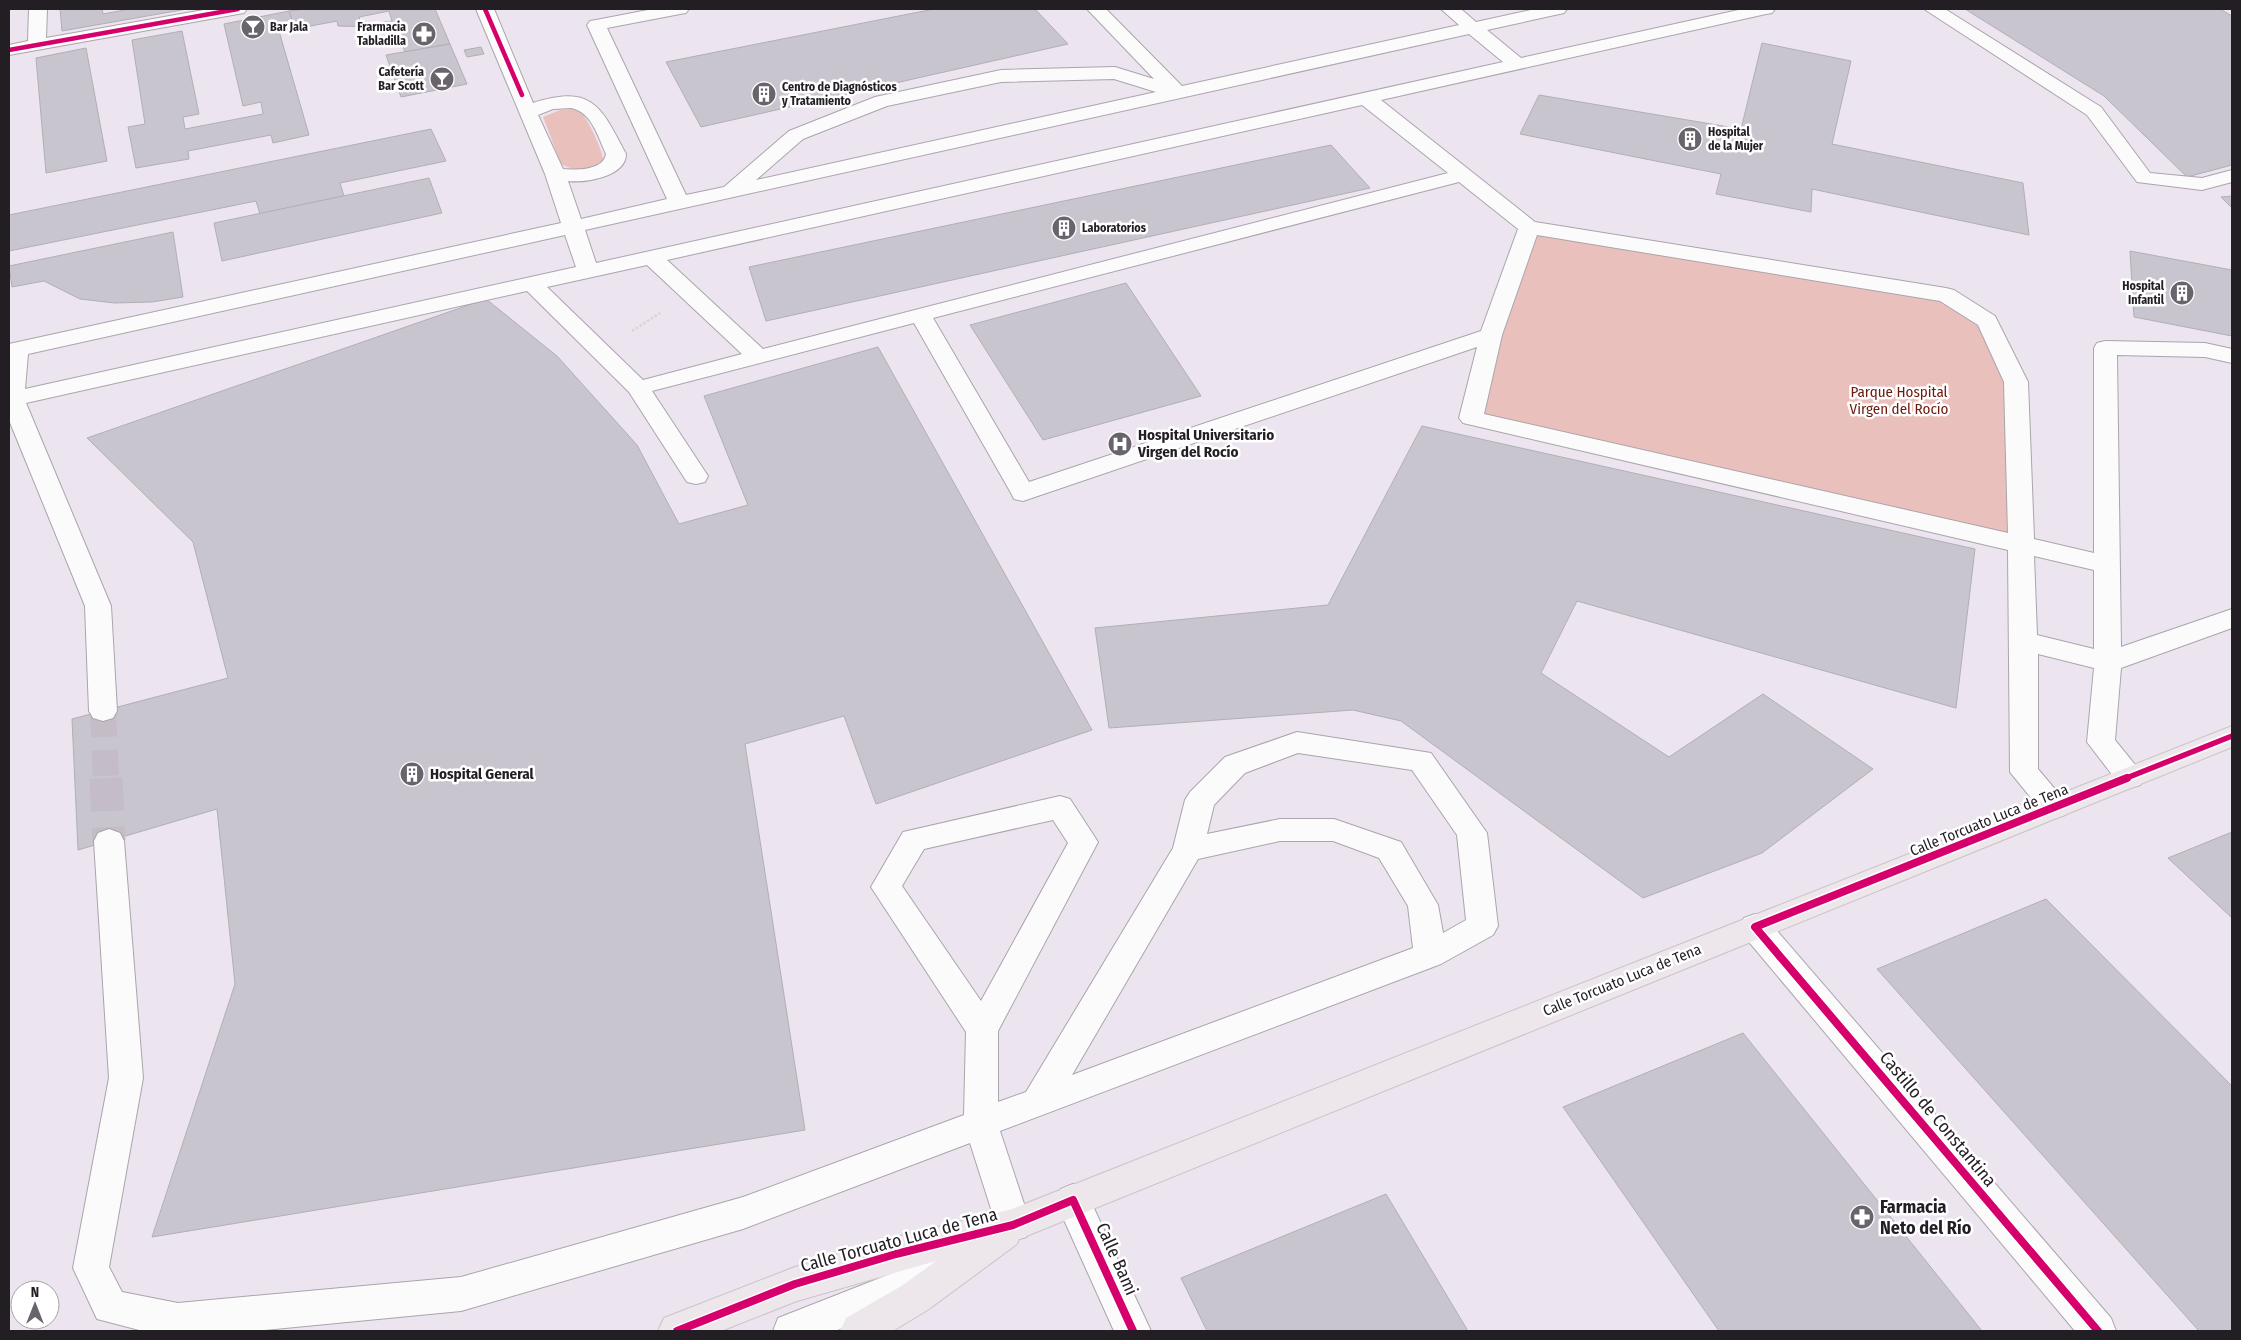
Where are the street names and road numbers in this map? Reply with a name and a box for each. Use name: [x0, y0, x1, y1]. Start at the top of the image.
street label: Calle Torcuato Luca de Tena: [1907, 780, 2071, 860]
street label: Calle Torcuato Luca de Tena: [1540, 940, 1704, 1020]
street label: Castillo de Constantina: [1875, 1047, 2001, 1191]
street label: Calle Torcuato Luca de Tena: [798, 1203, 1000, 1277]
street label: Calle Bami: [1091, 1219, 1143, 1299]

